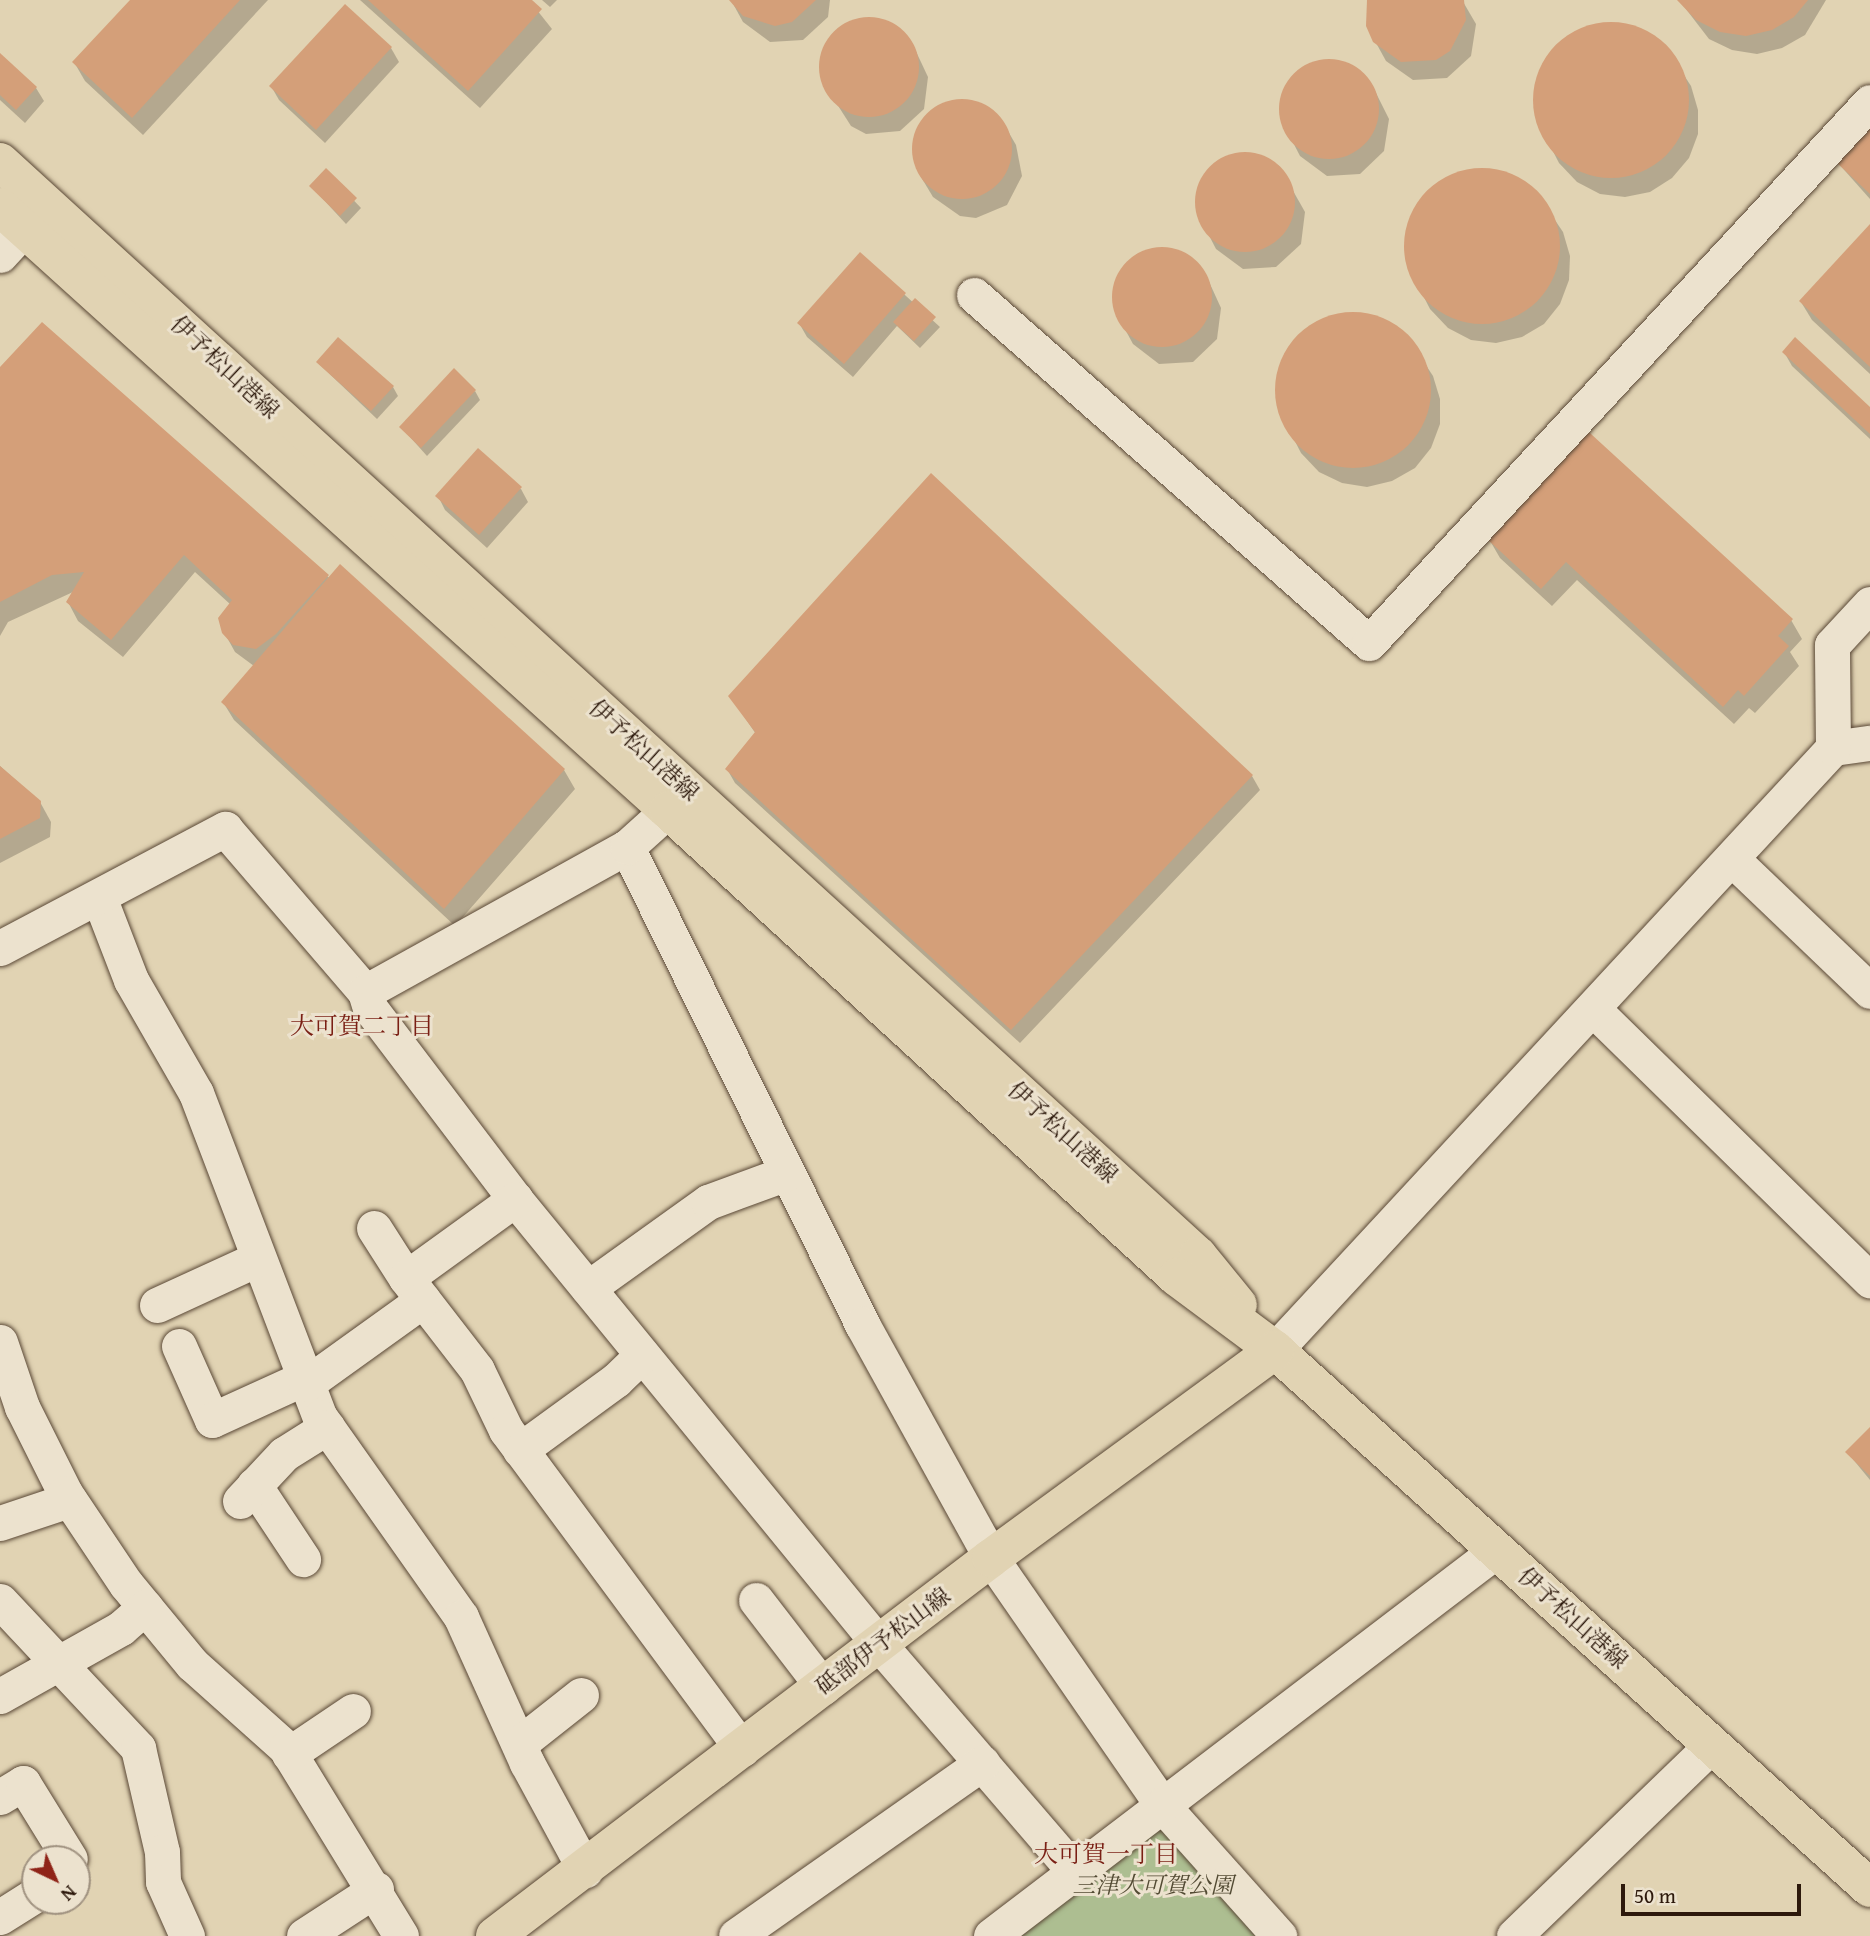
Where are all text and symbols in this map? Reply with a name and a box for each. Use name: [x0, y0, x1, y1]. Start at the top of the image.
street label: 伊予松山港線: [165, 310, 285, 424]
street label: 伊予松山港線: [583, 694, 705, 806]
district label: 大可賀二丁目: [290, 1012, 434, 1040]
street label: 伊予松山港線: [1002, 1076, 1124, 1188]
street label: 伊予松山港線: [1512, 1562, 1634, 1674]
street label: 砥部伊予松山線: [810, 1582, 956, 1700]
district label: 大可賀一丁目: [1034, 1840, 1178, 1868]
north arrow: [21, 1845, 91, 1915]
scale bar: [1625, 1870, 1805, 1914]
park label: 三津大可賀公園: [1073, 1871, 1233, 1899]
text: N: [55, 1879, 83, 1908]
text: 50 m: [1634, 1880, 1676, 1911]

